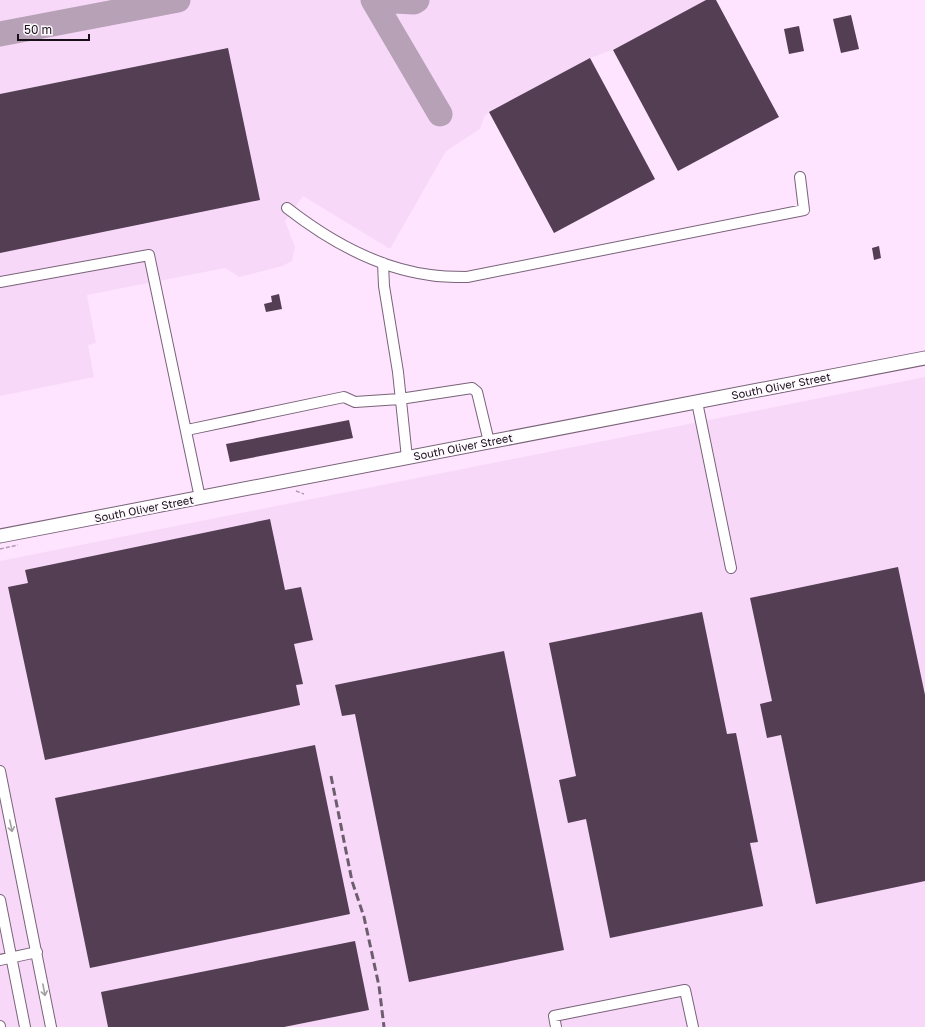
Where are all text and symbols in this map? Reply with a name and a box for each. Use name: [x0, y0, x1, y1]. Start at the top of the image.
scale bar: [18, 16, 89, 42]
text: 50 m: [24, 22, 52, 37]
street label: South Oliver Street: [730, 370, 832, 402]
street label: South Oliver Street: [412, 431, 514, 463]
street label: South Oliver Street: [93, 493, 195, 525]
one-way arrow: [8, 819, 16, 832]
one-way arrow: [40, 983, 48, 996]

